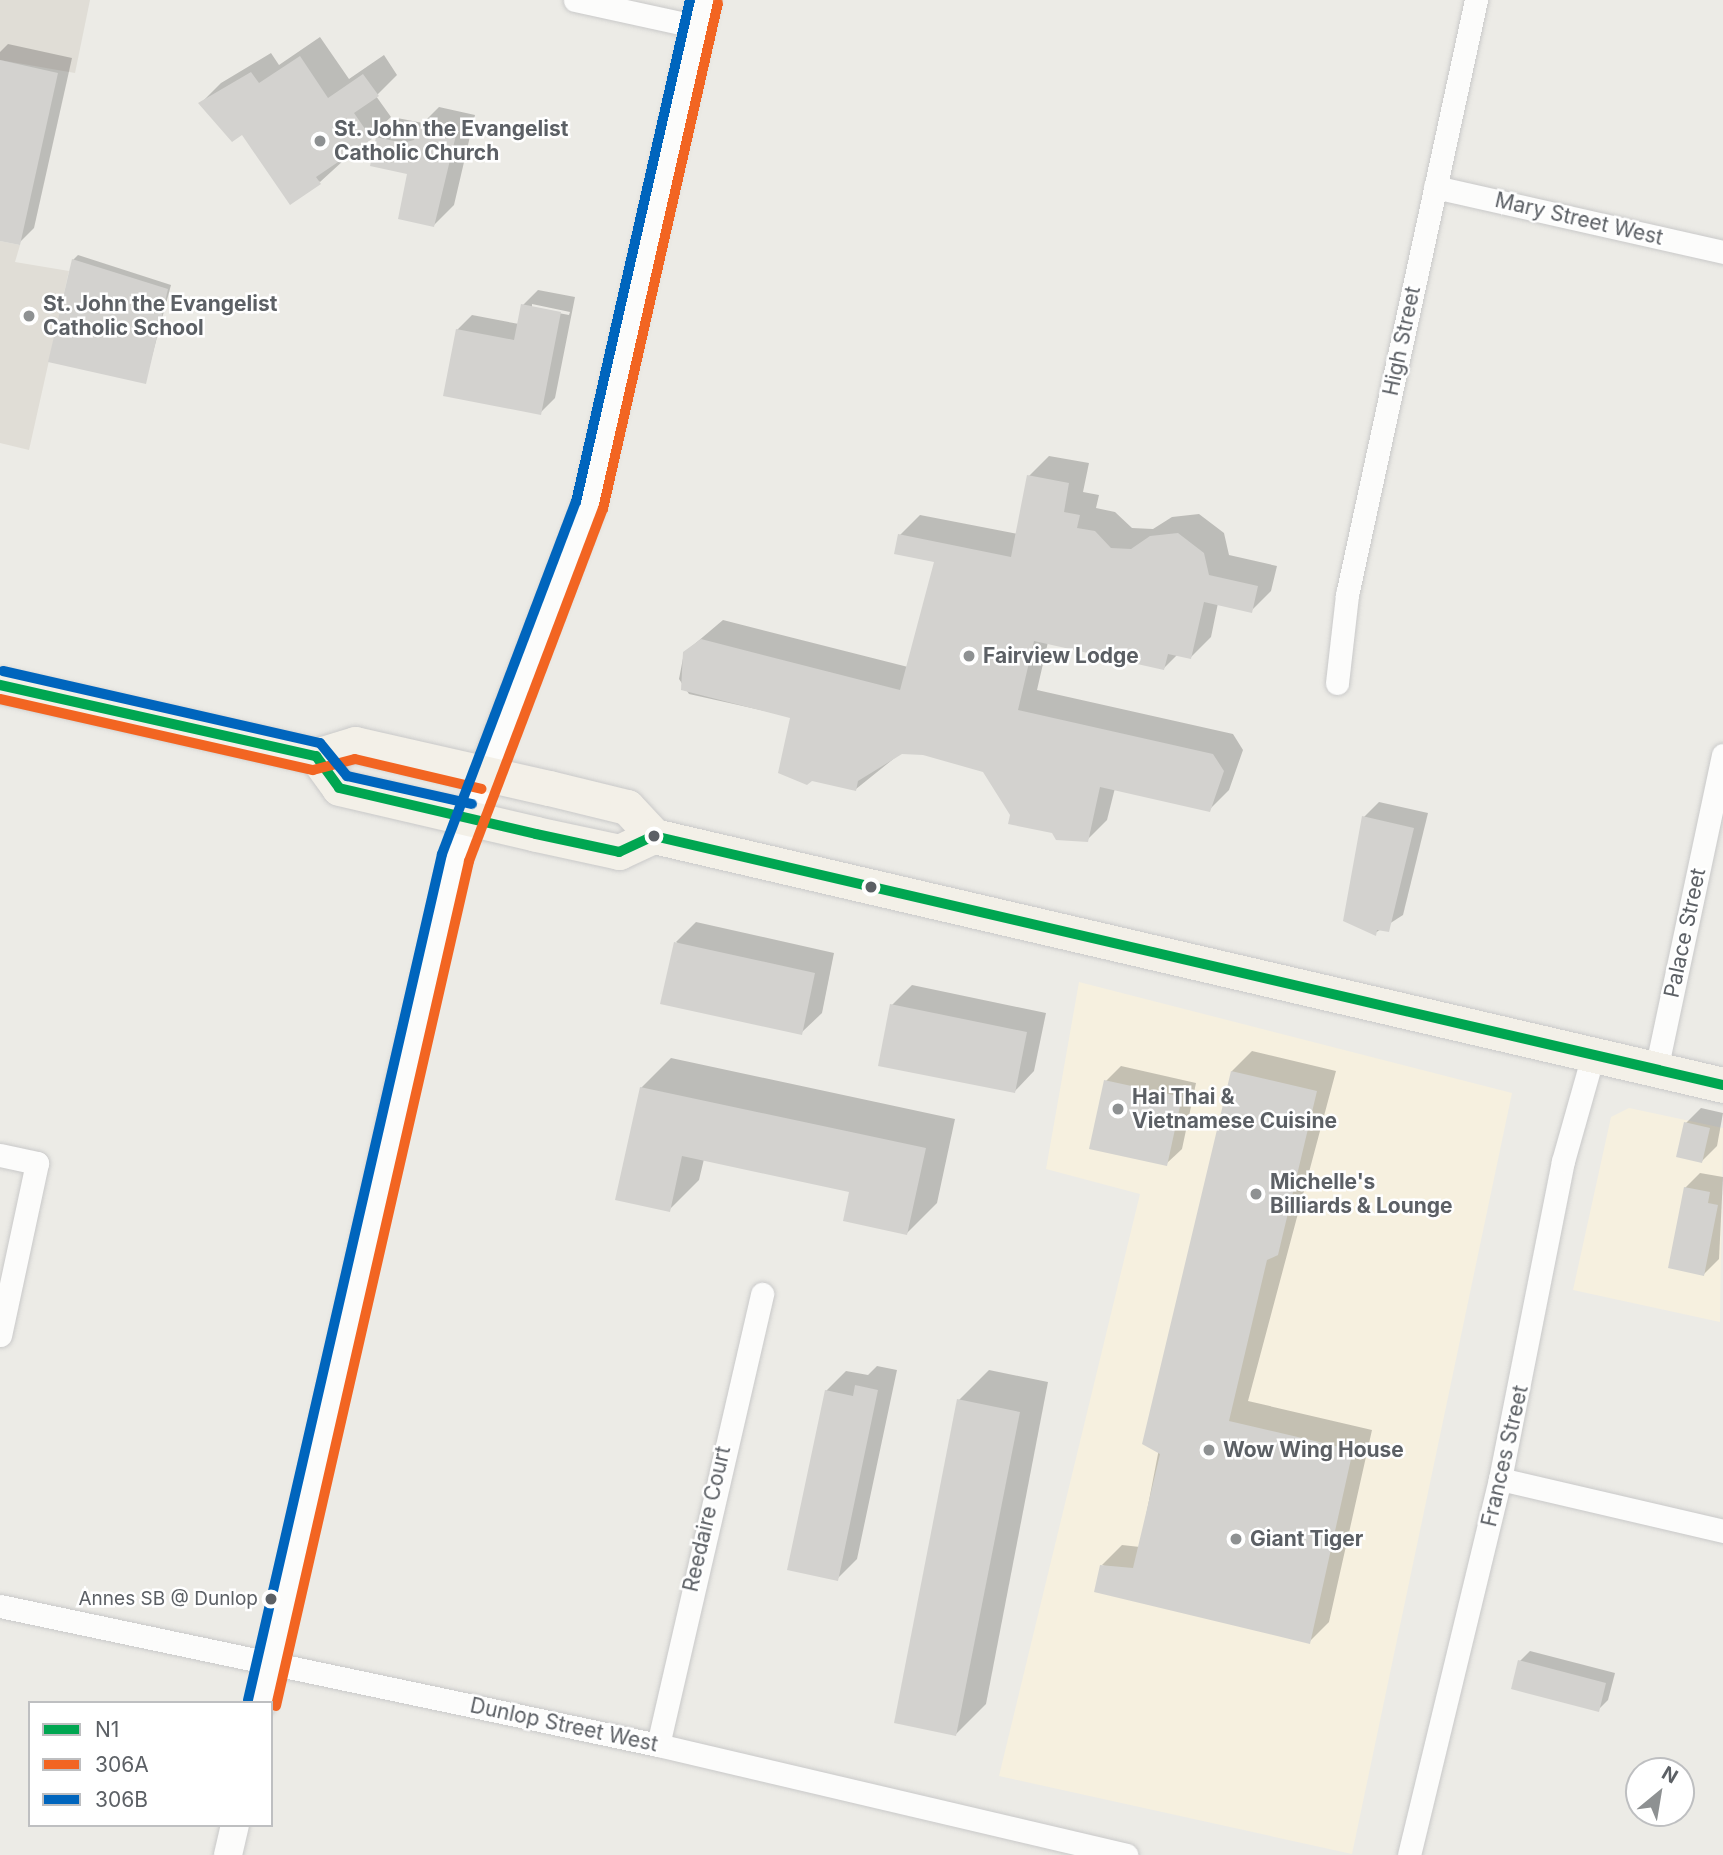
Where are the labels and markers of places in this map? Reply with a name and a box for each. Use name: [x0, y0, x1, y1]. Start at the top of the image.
place label: St. John the Evangelist Catholic Church: [334, 116, 569, 166]
marker: St. John the Evangelist Catholic Church: [312, 133, 328, 149]
place label: St. John the Evangelist Catholic School: [43, 291, 278, 341]
marker: St. John the Evangelist Catholic School: [21, 308, 37, 324]
place label: Fairview Lodge: [983, 643, 1139, 669]
marker: Fairview Lodge: [961, 648, 977, 664]
unlabelled marker: [647, 829, 661, 843]
unlabelled marker: [864, 880, 878, 894]
place label: Hai Thai & Vietnamese Cuisine: [1132, 1084, 1337, 1134]
marker: Hai Thai & Vietnamese Cuisine: [1110, 1101, 1126, 1117]
place label: Michelle's Billiards & Lounge: [1270, 1169, 1453, 1219]
marker: Michelle's Billiards & Lounge: [1248, 1186, 1264, 1202]
place label: Wow Wing House: [1223, 1437, 1404, 1463]
marker: Wow Wing House: [1201, 1442, 1217, 1458]
place label: Giant Tiger: [1250, 1526, 1363, 1552]
marker: Giant Tiger: [1228, 1531, 1244, 1547]
place label: Annes SB @ Dunlop: [79, 1588, 258, 1610]
marker: Annes SB @ Dunlop: [264, 1592, 278, 1606]

